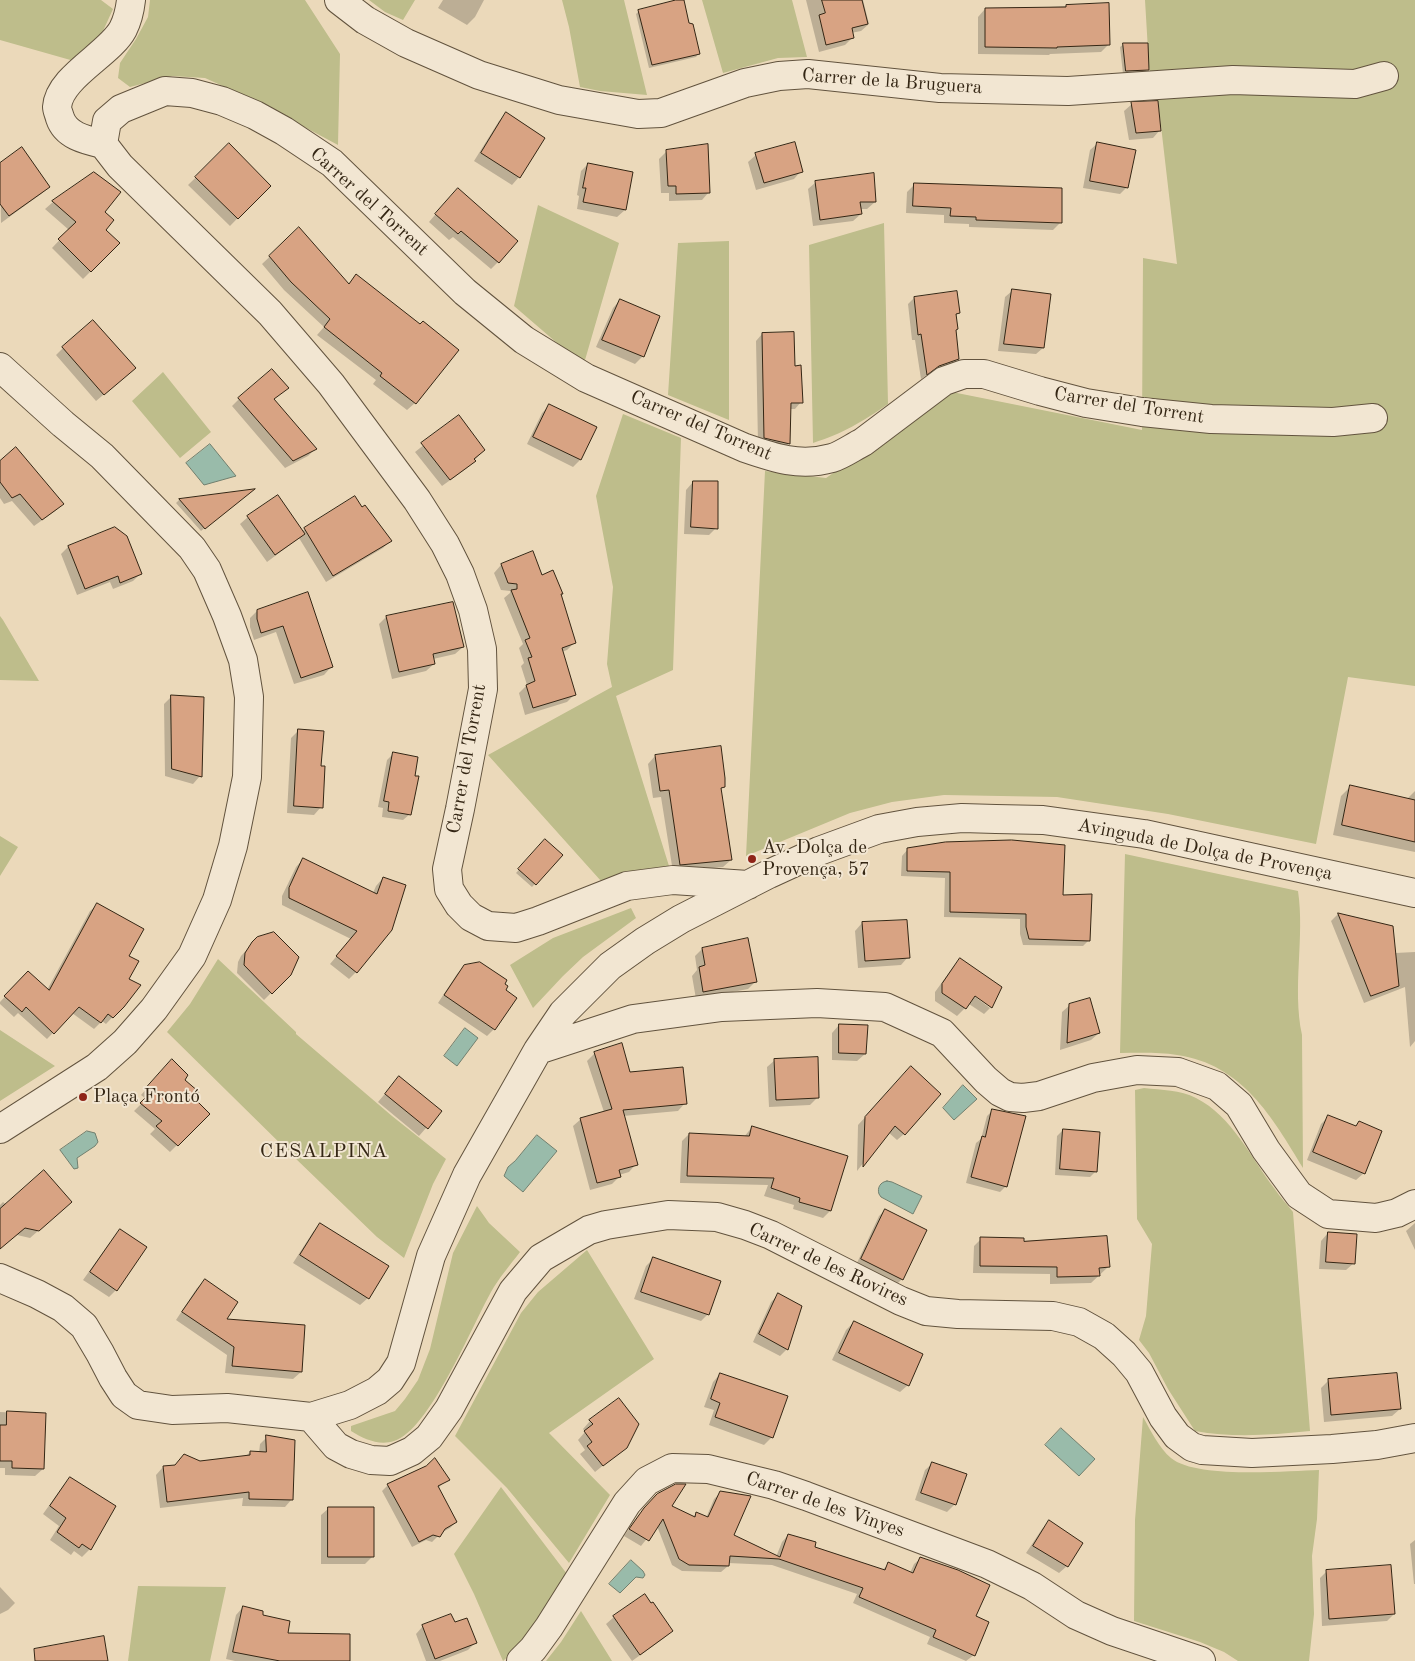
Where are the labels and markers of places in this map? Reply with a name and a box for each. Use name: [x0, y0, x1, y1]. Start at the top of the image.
place label: Av. Dolça de Provença, 57: [762, 837, 870, 881]
marker: Av. Dolça de Provença, 57: [746, 853, 758, 865]
place label: Plaça Frontó: [93, 1086, 200, 1108]
marker: Plaça Frontó: [77, 1091, 89, 1103]

